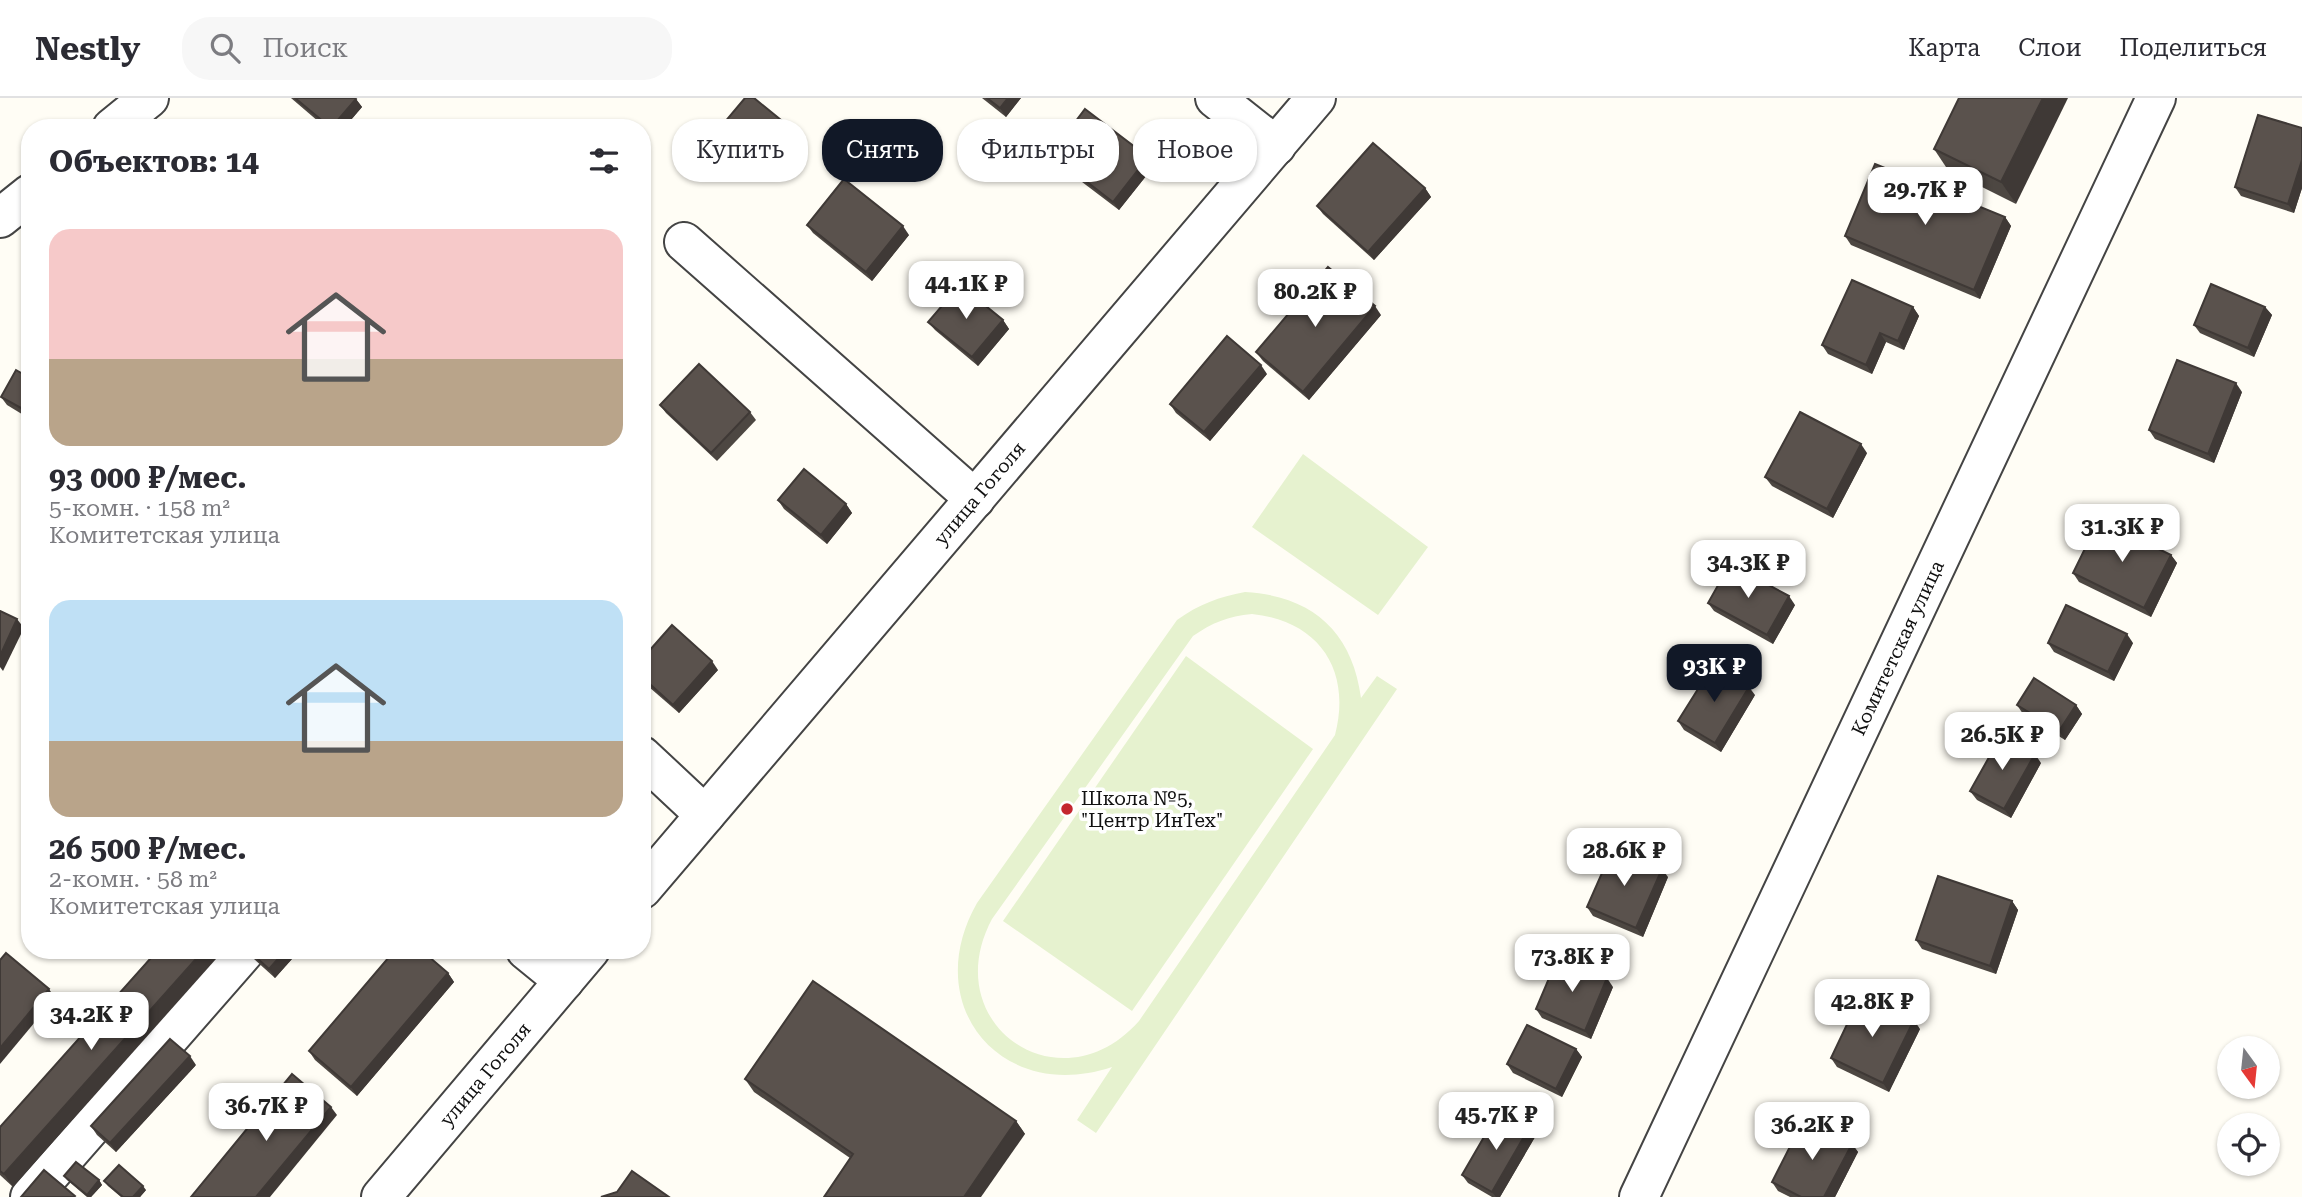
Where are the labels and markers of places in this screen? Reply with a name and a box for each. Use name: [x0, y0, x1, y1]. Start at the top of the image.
pin: 29.7K ₽: [1860, 167, 1990, 227]
pin: 44.1K ₽: [901, 262, 1031, 321]
pin: 80.2K ₽: [1250, 270, 1380, 329]
pin: 31.3K ₽: [2057, 504, 2187, 564]
pin: 34.3K ₽: [1683, 540, 1813, 600]
pin: 93K ₽: [1665, 644, 1763, 704]
pin: 26.5K ₽: [1937, 712, 2067, 772]
place label: Школа №5, "Центр ИнТех": [1081, 787, 1223, 832]
marker: Школа №5, "Центр ИнТех": [1059, 801, 1075, 817]
pin: 28.6K ₽: [1559, 828, 1689, 888]
pin: 73.8K ₽: [1507, 934, 1637, 994]
pin: 42.8K ₽: [1807, 979, 1937, 1039]
pin: 34.2K ₽: [26, 992, 156, 1052]
pin: 36.7K ₽: [201, 1084, 331, 1143]
pin: 45.7K ₽: [1431, 1093, 1561, 1152]
pin: 36.2K ₽: [1747, 1102, 1877, 1162]

